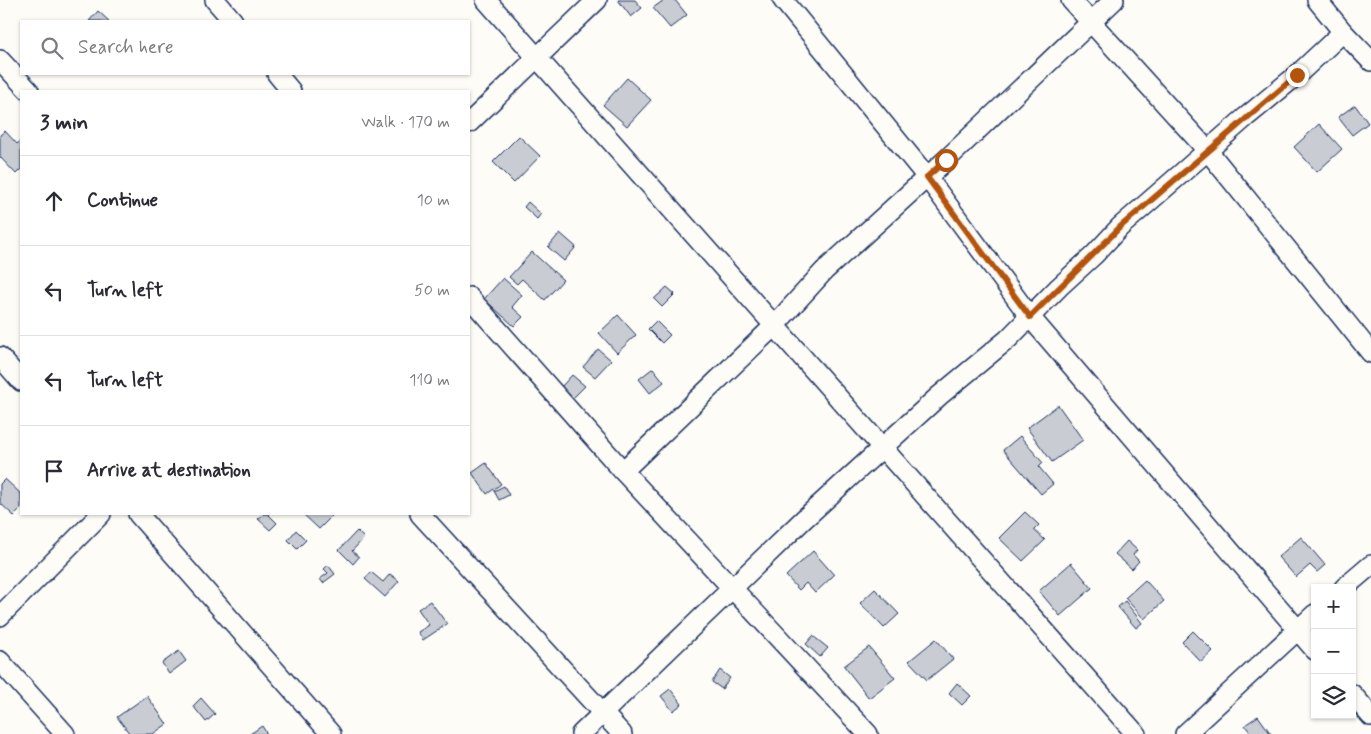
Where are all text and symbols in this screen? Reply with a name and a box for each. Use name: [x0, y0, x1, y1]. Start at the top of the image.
search box: [20, 20, 470, 75]
icon: search: [38, 34, 66, 62]
text: Search here: [78, 35, 174, 60]
route end: [1286, 64, 1309, 87]
text: 3 min: [40, 109, 88, 137]
text: Walk · 170 m: [361, 112, 450, 133]
route start: [935, 149, 958, 172]
icon: ahead: [40, 187, 68, 215]
text: Continue: [87, 188, 158, 213]
text: 10 m: [417, 190, 450, 211]
icon: left: [40, 277, 68, 305]
text: Turn left: [87, 278, 163, 303]
text: 50 m: [414, 280, 450, 301]
icon: left: [40, 367, 68, 395]
text: Turn left: [87, 368, 163, 393]
text: 110 m: [409, 370, 450, 391]
icon: arrive: [40, 457, 68, 485]
text: Arrive at destination: [87, 458, 251, 483]
map controls: [1311, 584, 1356, 719]
button: +: [1311, 584, 1356, 629]
button: −: [1311, 629, 1356, 674]
button: layers: [1311, 674, 1356, 719]

